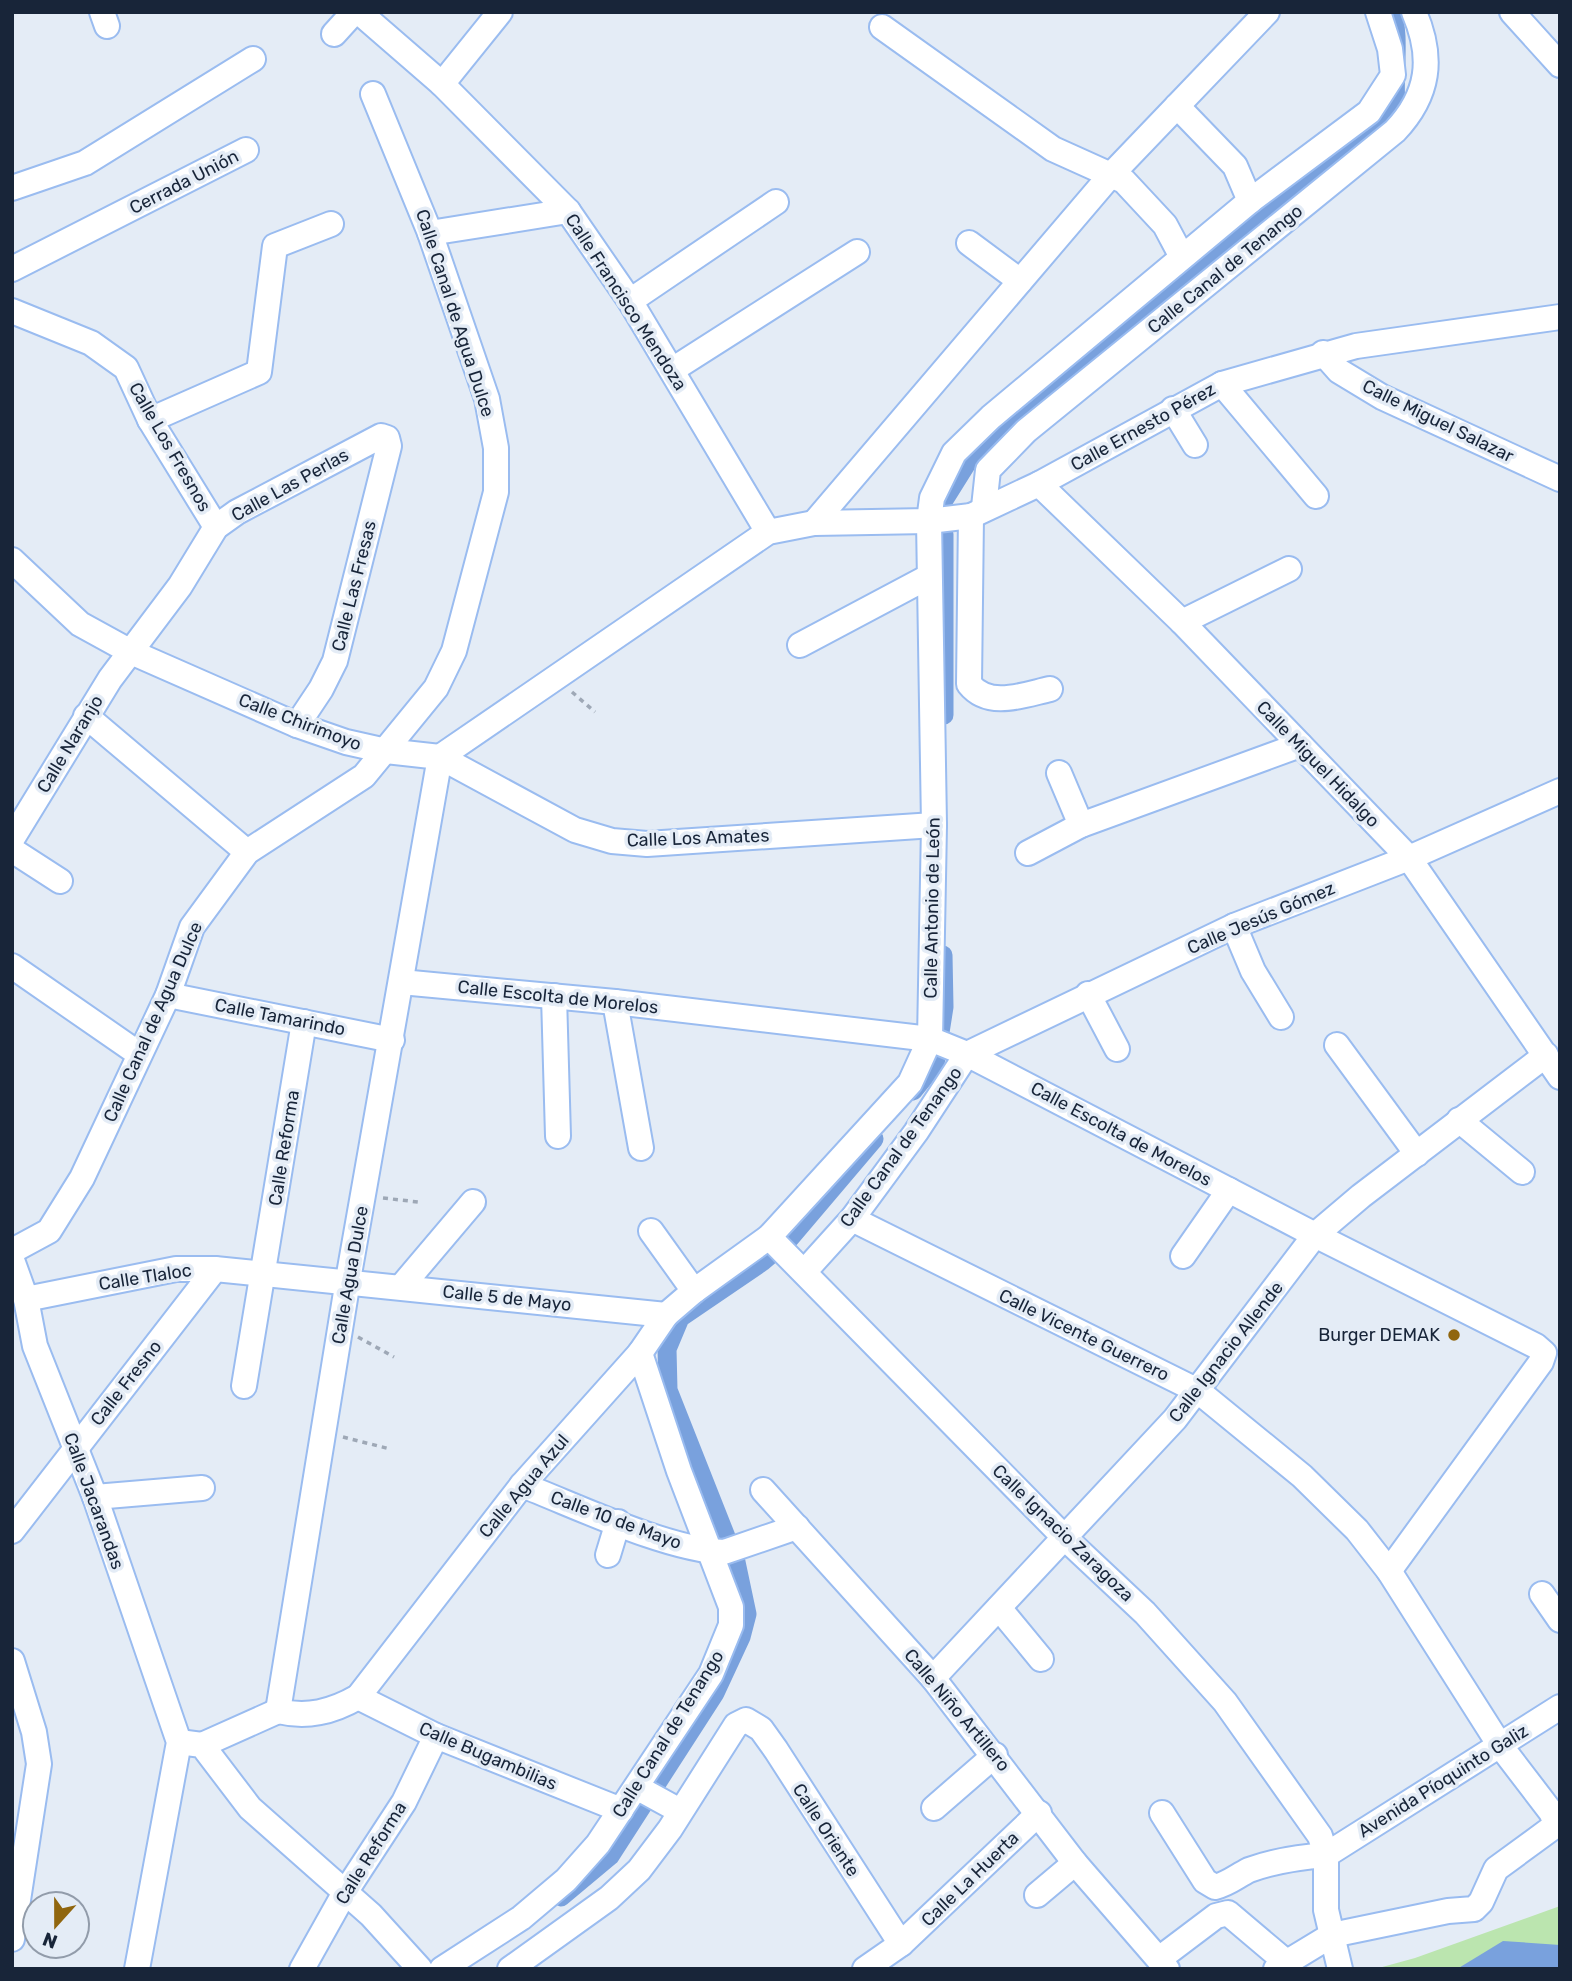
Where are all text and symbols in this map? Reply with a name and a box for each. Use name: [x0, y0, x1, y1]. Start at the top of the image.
street label: Cerrada Unión: [126, 145, 242, 219]
street label: Calle Canal de Tenango: [1143, 200, 1307, 338]
street label: Calle Canal de Agua Dulce: [411, 206, 499, 420]
street label: Calle Francisco Mendoza: [561, 209, 691, 395]
street label: Calle Miguel Salazar: [1359, 375, 1517, 467]
street label: Calle Los Fresnos: [124, 378, 216, 516]
street label: Calle Ernesto Pérez: [1067, 378, 1219, 476]
street label: Calle Las Perlas: [228, 444, 352, 526]
street label: Calle Las Fresas: [327, 518, 381, 654]
street label: Calle Chirimoyo: [236, 689, 364, 755]
street label: Calle Naranjo: [32, 691, 108, 797]
street label: Calle Miguel Hidalgo: [1252, 696, 1384, 832]
street label: Calle Antonio de León: [919, 817, 945, 999]
street label: Calle Los Amates: [626, 825, 770, 851]
street label: Calle Jesús Gómez: [1184, 877, 1338, 959]
street label: Calle Canal de Agua Dulce: [99, 918, 207, 1126]
street label: Calle Escolta de Morelos: [457, 976, 659, 1018]
street label: Calle Tamarindo: [213, 994, 347, 1040]
street label: Calle Canal de Tenango: [835, 1062, 967, 1232]
street label: Calle Escolta de Morelos: [1027, 1077, 1215, 1191]
street label: Calle Reforma: [264, 1089, 304, 1207]
street label: Calle Agua Dulce: [327, 1204, 373, 1346]
street label: Calle Tlaloc: [97, 1259, 193, 1295]
street label: Calle Ignacio Allende: [1164, 1277, 1288, 1427]
street label: Calle 5 de Mayo: [441, 1280, 573, 1316]
street label: Calle Vicente Guerrero: [995, 1284, 1173, 1386]
place label: Burger DEMAK: [1318, 1324, 1440, 1346]
marker: Burger DEMAK: [1446, 1327, 1462, 1343]
street label: Calle Fresno: [86, 1336, 166, 1430]
street label: Calle Jacarandas: [59, 1430, 129, 1572]
street label: Calle Agua Azul: [474, 1430, 574, 1542]
street label: Calle Ignacio Zaragoza: [988, 1460, 1138, 1606]
street label: Calle 10 de Mayo: [547, 1486, 685, 1554]
street label: Calle Niño Artillero: [899, 1644, 1015, 1776]
street label: Calle Canal de Tenango: [608, 1646, 728, 1822]
street label: Calle Bugambilias: [416, 1717, 560, 1795]
street label: Avenida Píoquinto Galiz: [1354, 1720, 1532, 1842]
street label: Calle Oriente: [788, 1779, 864, 1881]
street label: Calle Reforma: [331, 1798, 411, 1908]
street label: Calle La Huerta: [917, 1827, 1023, 1931]
north arrow: [21, 1890, 91, 1960]
text: N: [40, 1927, 61, 1954]

